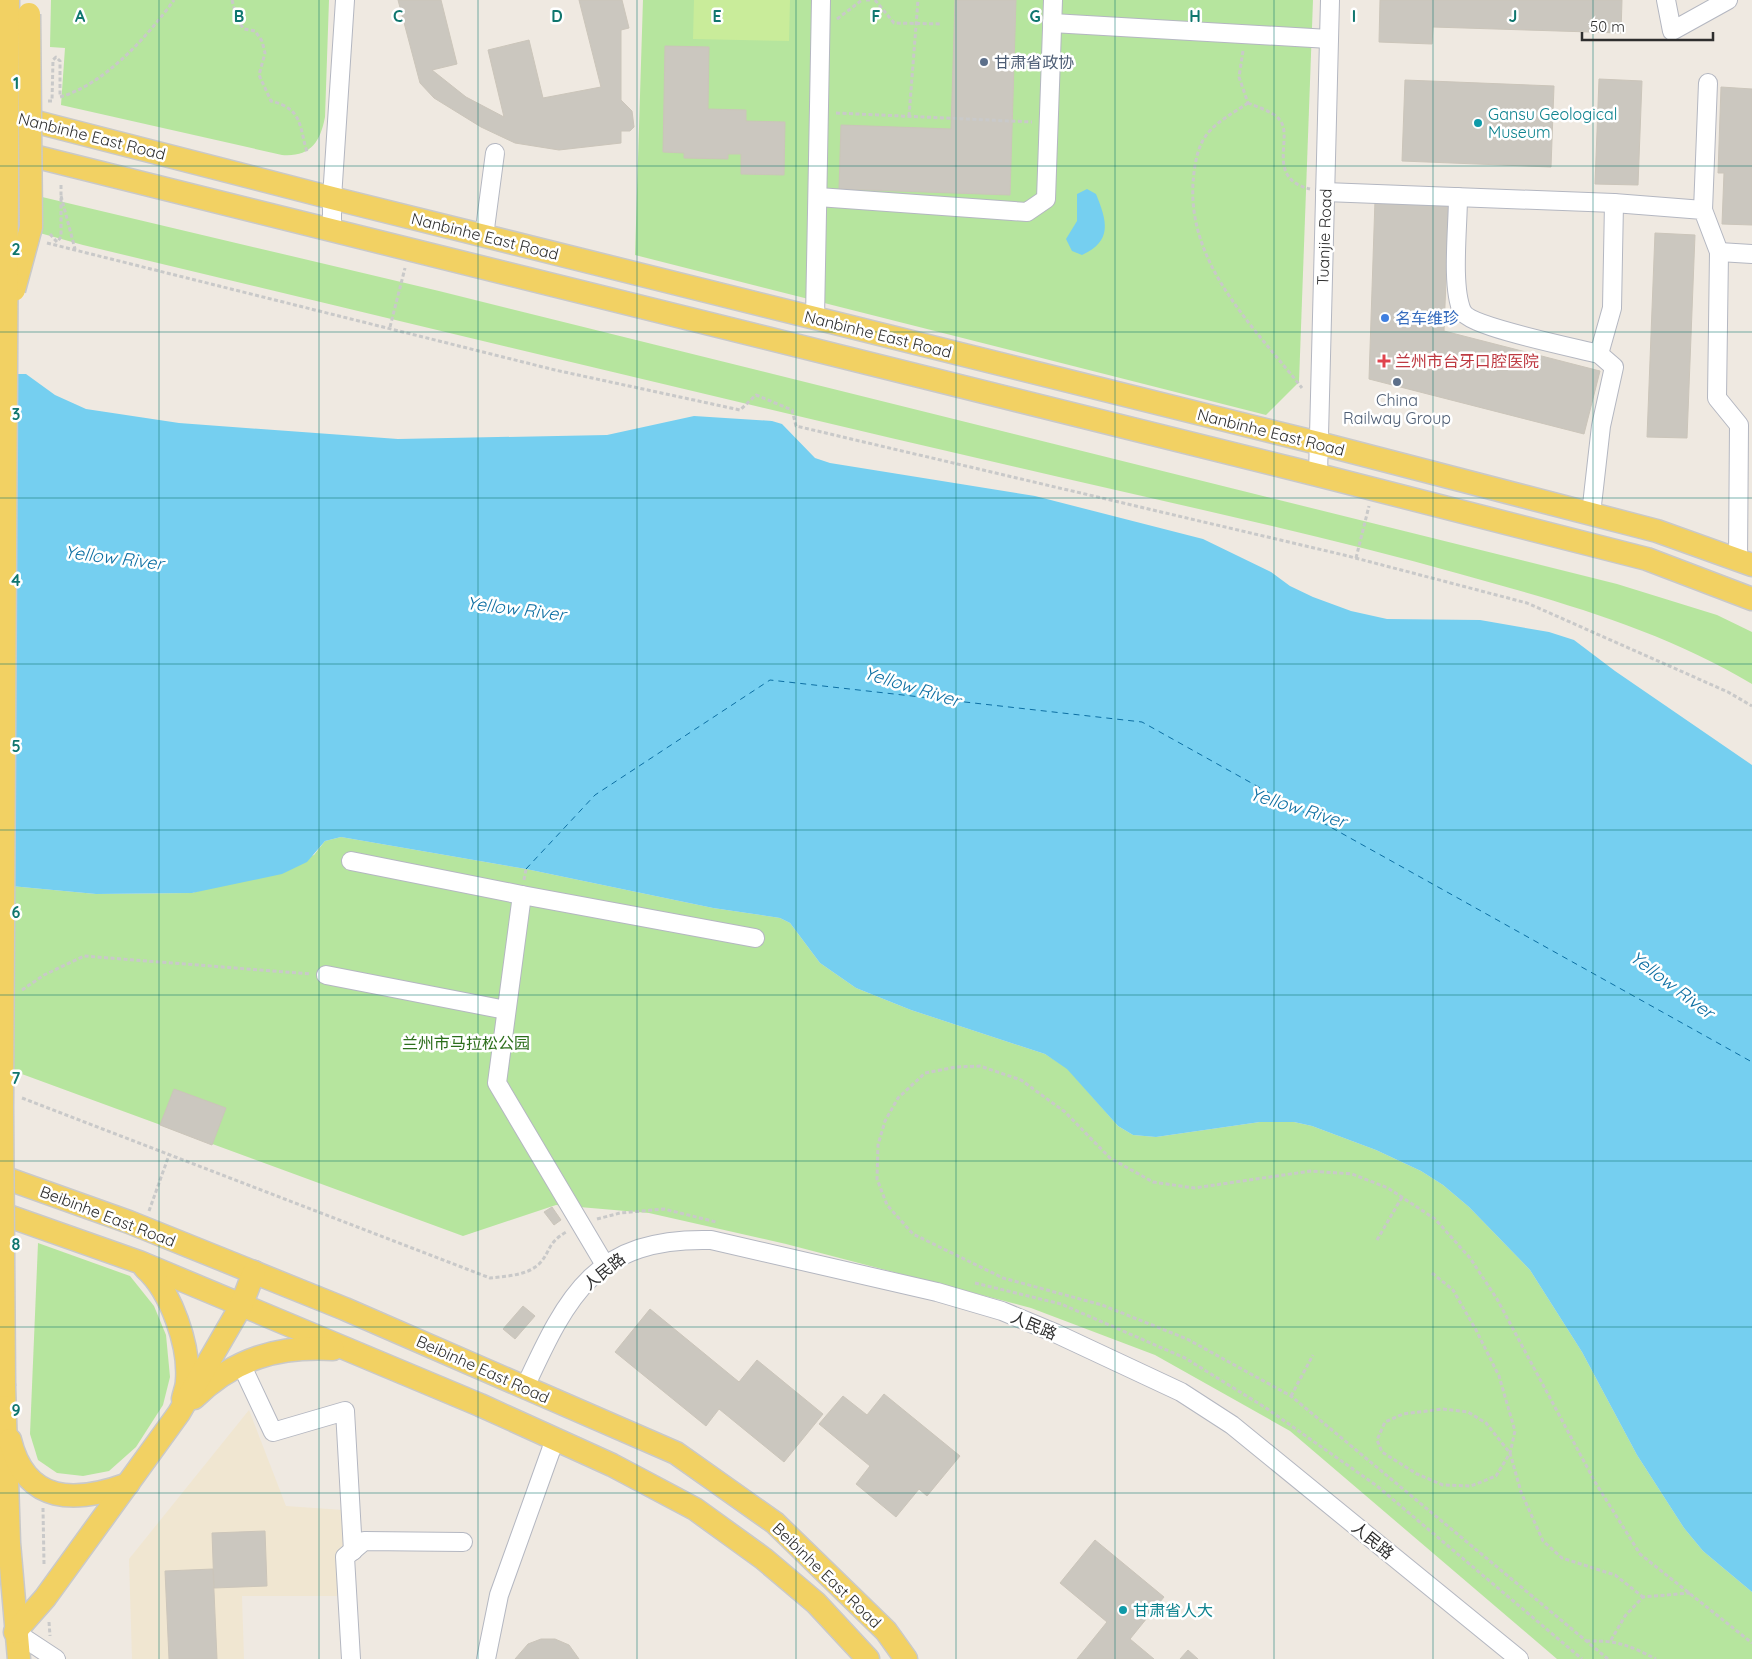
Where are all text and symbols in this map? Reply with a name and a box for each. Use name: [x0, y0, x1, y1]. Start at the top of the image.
text: A: [75, 6, 86, 26]
text: B: [234, 6, 244, 26]
text: C: [393, 6, 403, 26]
text: D: [551, 6, 563, 26]
text: E: [712, 6, 722, 26]
text: F: [872, 6, 881, 26]
text: G: [1029, 6, 1041, 26]
text: H: [1189, 6, 1201, 26]
text: I: [1352, 6, 1356, 26]
text: J: [1509, 6, 1517, 26]
scale bar: [1582, 10, 1713, 42]
text: 50 m: [1590, 17, 1625, 36]
place label: 甘肃省政协: [994, 52, 1074, 72]
marker: 甘肃省政协: [978, 56, 990, 68]
text: 1: [13, 73, 19, 93]
place label: Gansu Geological Museum: [1488, 104, 1617, 142]
street label: Nanbinhe East Road: [16, 108, 168, 164]
marker: Gansu Geological Museum: [1472, 117, 1484, 129]
street label: Tuanjie Road: [1312, 188, 1336, 286]
street label: Nanbinhe East Road: [409, 208, 561, 264]
text: 2: [11, 239, 21, 259]
street label: Nanbinhe East Road: [802, 306, 954, 362]
place label: 名车维珍: [1395, 308, 1459, 328]
marker: 名车维珍: [1379, 312, 1391, 324]
place label: 兰州市台牙口腔医院: [1395, 351, 1539, 371]
marker: 兰州市台牙口腔医院: [1377, 354, 1391, 368]
marker: China Railway Group: [1391, 376, 1403, 388]
place label: China Railway Group: [1343, 390, 1451, 428]
text: 3: [12, 404, 20, 424]
street label: Nanbinhe East Road: [1195, 404, 1347, 460]
water label: Yellow River: [63, 540, 167, 575]
text: 4: [11, 570, 21, 590]
water label: Yellow River: [465, 591, 569, 626]
water label: Yellow River: [861, 661, 965, 713]
text: 5: [11, 736, 21, 756]
water label: Yellow River: [1247, 782, 1351, 834]
text: 6: [12, 902, 21, 922]
water label: Yellow River: [1626, 946, 1721, 1025]
park label: 兰州市马拉松公园: [402, 1033, 530, 1053]
text: 7: [12, 1068, 21, 1088]
street label: Beibinhe East Road: [37, 1181, 179, 1251]
text: 8: [12, 1234, 21, 1254]
street label: 人民路: [579, 1248, 629, 1294]
street label: 人民路: [1008, 1306, 1060, 1344]
street label: Beibinhe East Road: [413, 1331, 553, 1407]
text: 9: [11, 1400, 21, 1420]
street label: 人民路: [1348, 1517, 1398, 1563]
street label: Beibinhe East Road: [768, 1518, 886, 1632]
place label: 甘肃省人大: [1133, 1600, 1213, 1620]
marker: 甘肃省人大: [1117, 1604, 1129, 1616]

